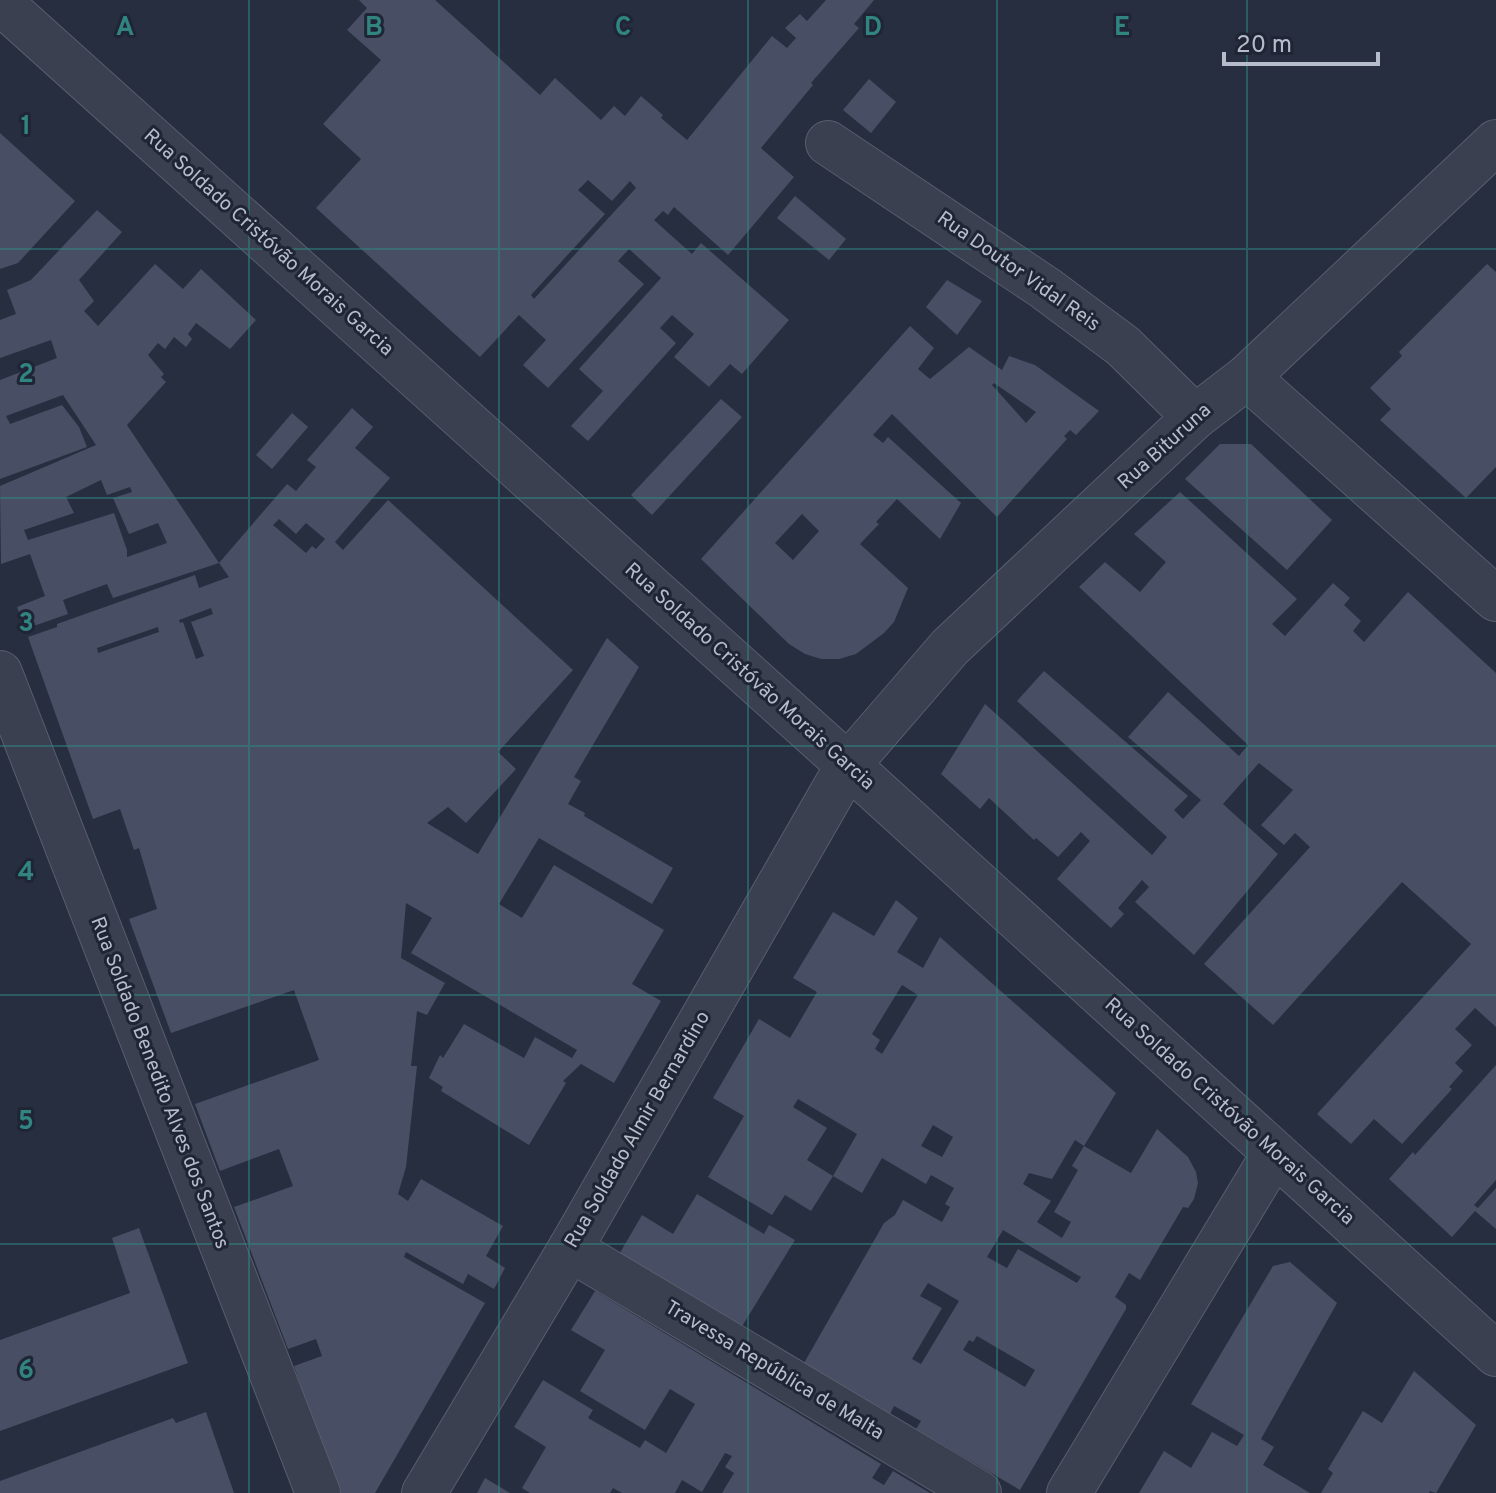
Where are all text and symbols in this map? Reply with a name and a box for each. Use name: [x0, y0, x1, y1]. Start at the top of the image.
text: A: [116, 12, 134, 45]
text: B: [365, 12, 383, 45]
text: C: [615, 12, 631, 45]
text: D: [864, 12, 882, 45]
text: E: [1114, 12, 1130, 45]
scale bar: [1224, 16, 1378, 66]
text: 20 m: [1236, 31, 1292, 61]
text: 1: [21, 111, 31, 144]
street label: Rua Soldado Cristóvão Morais Garcia: [137, 124, 399, 362]
street label: Rua Doutor Vidal Reis: [931, 206, 1105, 338]
text: 2: [18, 359, 34, 392]
street label: Rua Bituruna: [1113, 398, 1217, 496]
street label: Rua Soldado Cristóvão Morais Garcia: [618, 558, 880, 796]
text: 3: [18, 608, 34, 641]
text: 4: [18, 857, 34, 890]
street label: Rua Soldado Benedito Alves dos Santos: [83, 913, 235, 1253]
street label: Rua Soldado Cristóvão Morais Garcia: [1098, 993, 1360, 1231]
street label: Rua Soldado Almir Bernardino: [559, 1007, 717, 1253]
text: 5: [18, 1106, 34, 1139]
street label: Travessa República de Malta: [660, 1295, 888, 1447]
text: 6: [18, 1355, 34, 1388]

